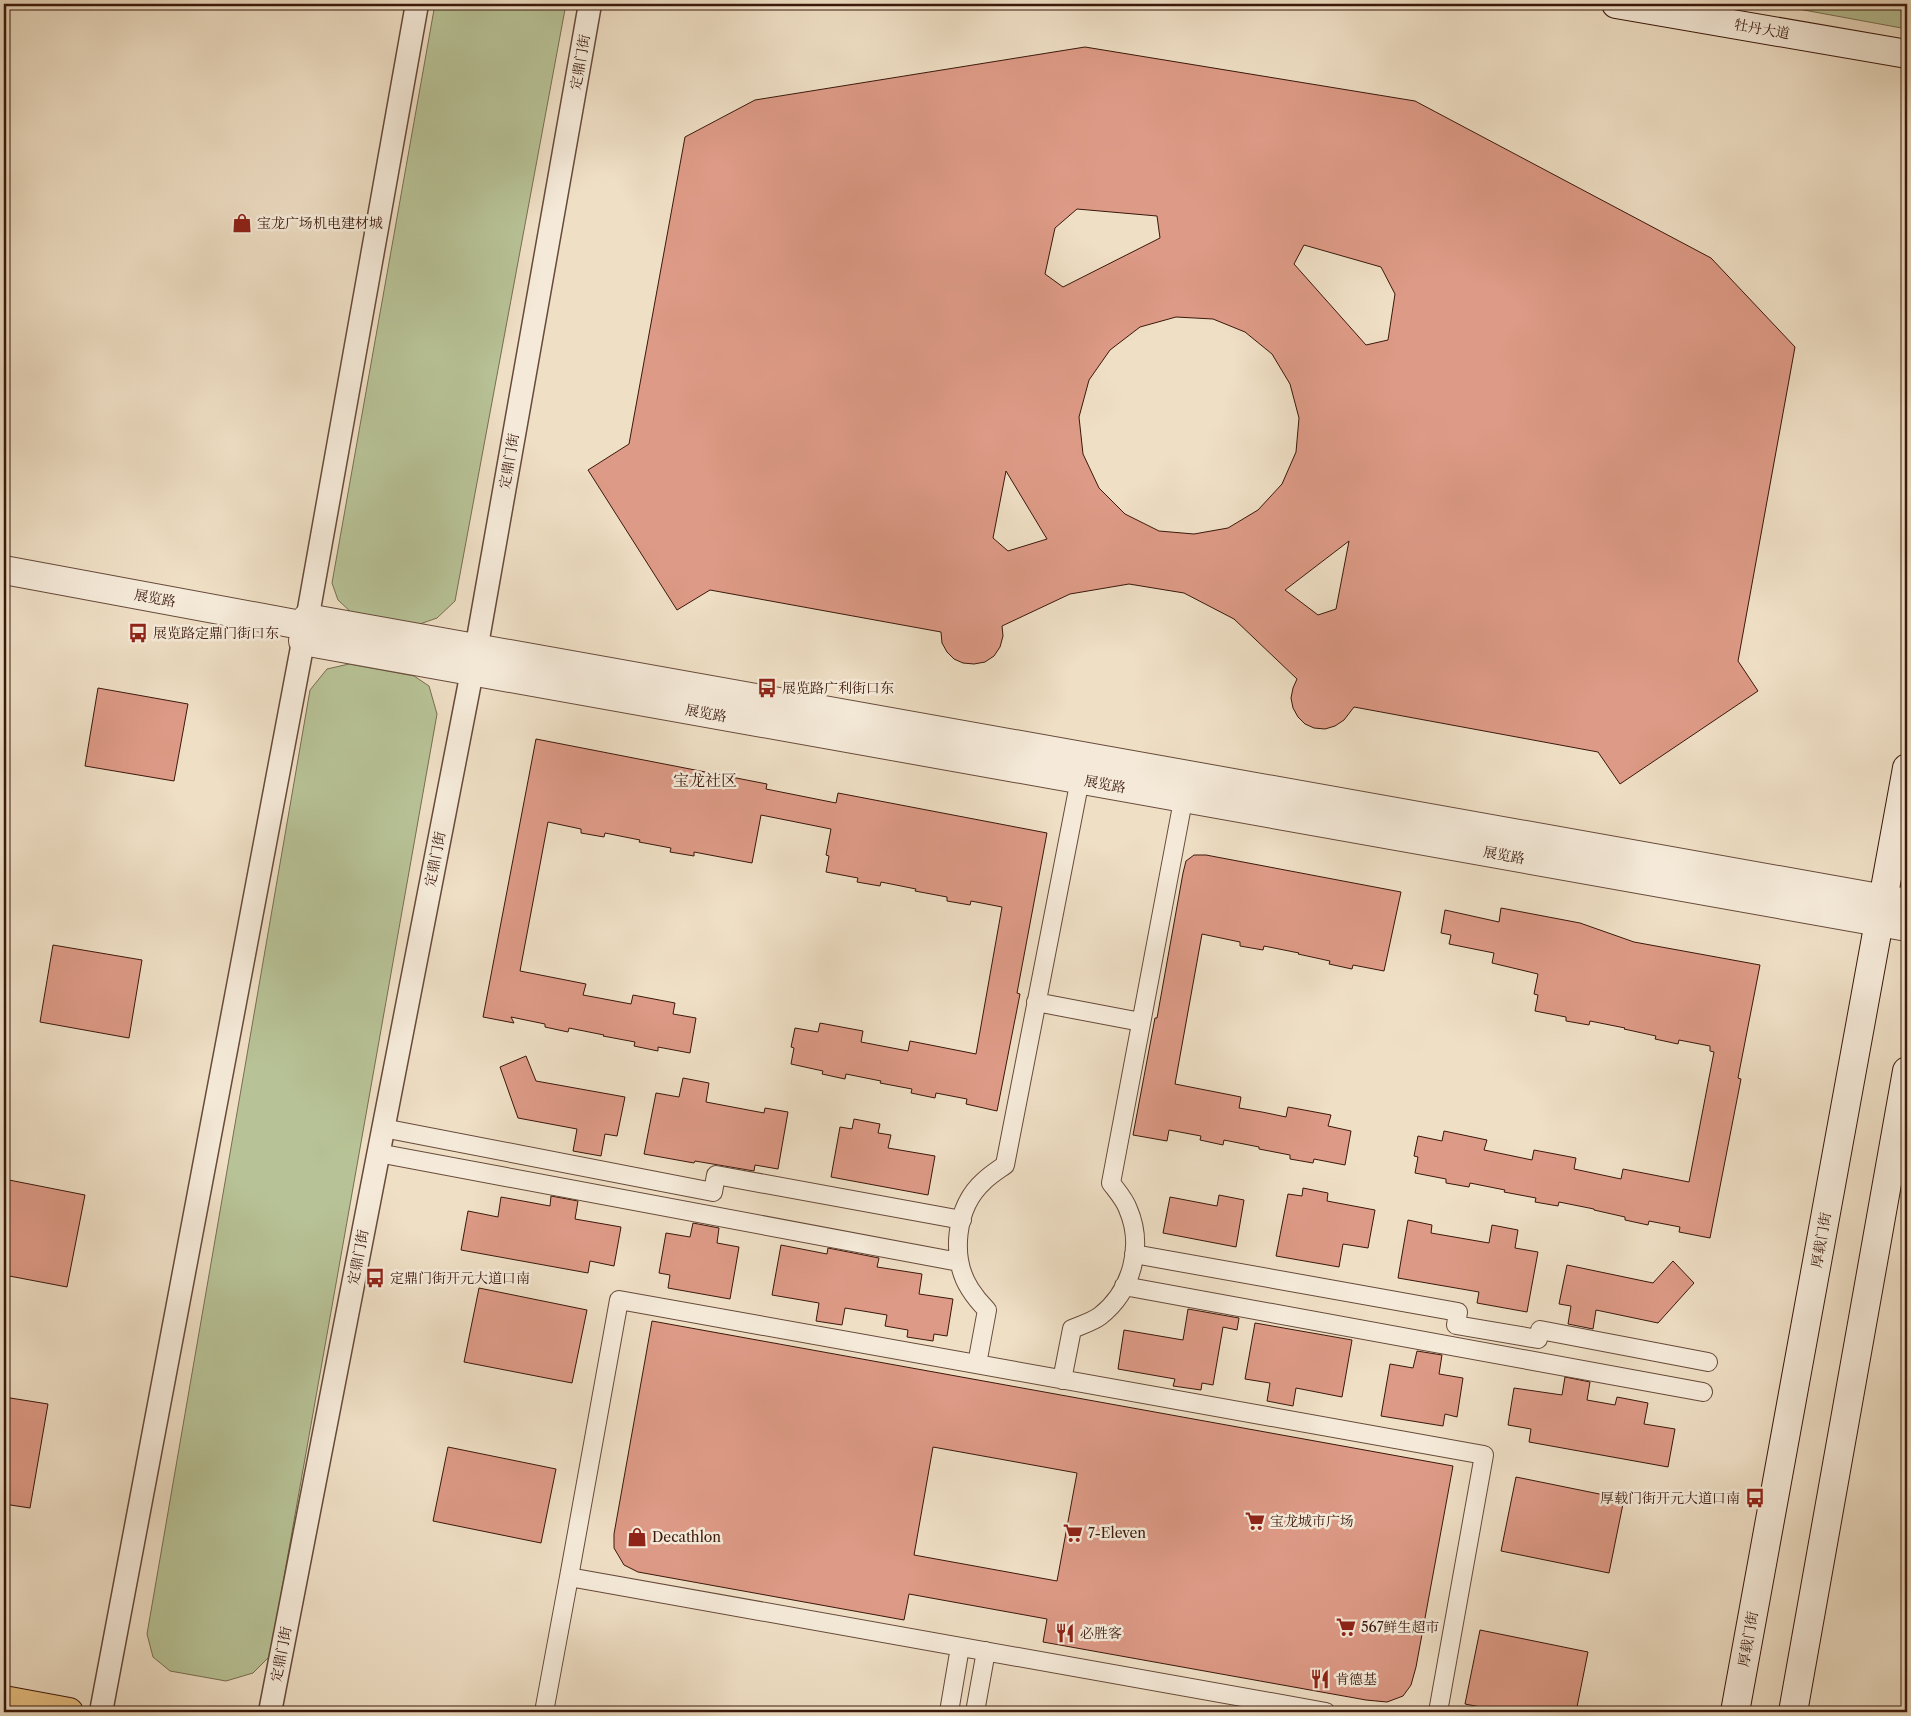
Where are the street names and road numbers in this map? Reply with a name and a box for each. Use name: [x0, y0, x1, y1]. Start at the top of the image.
street label: 牡丹大道: [1733, 15, 1791, 43]
street label: 定鼎门街: [566, 33, 594, 91]
street label: 定鼎门街: [495, 432, 523, 490]
street label: 展览路: [133, 585, 177, 611]
street label: 展览路: [684, 700, 728, 726]
street label: 展览路: [1083, 771, 1127, 797]
street label: 定鼎门街: [421, 830, 449, 888]
street label: 展览路: [1482, 842, 1526, 868]
street label: 厚载门街: [1807, 1211, 1835, 1269]
street label: 定鼎门街: [344, 1228, 372, 1286]
street label: 厚载门街: [1734, 1610, 1762, 1668]
street label: 定鼎门街: [267, 1625, 295, 1683]

